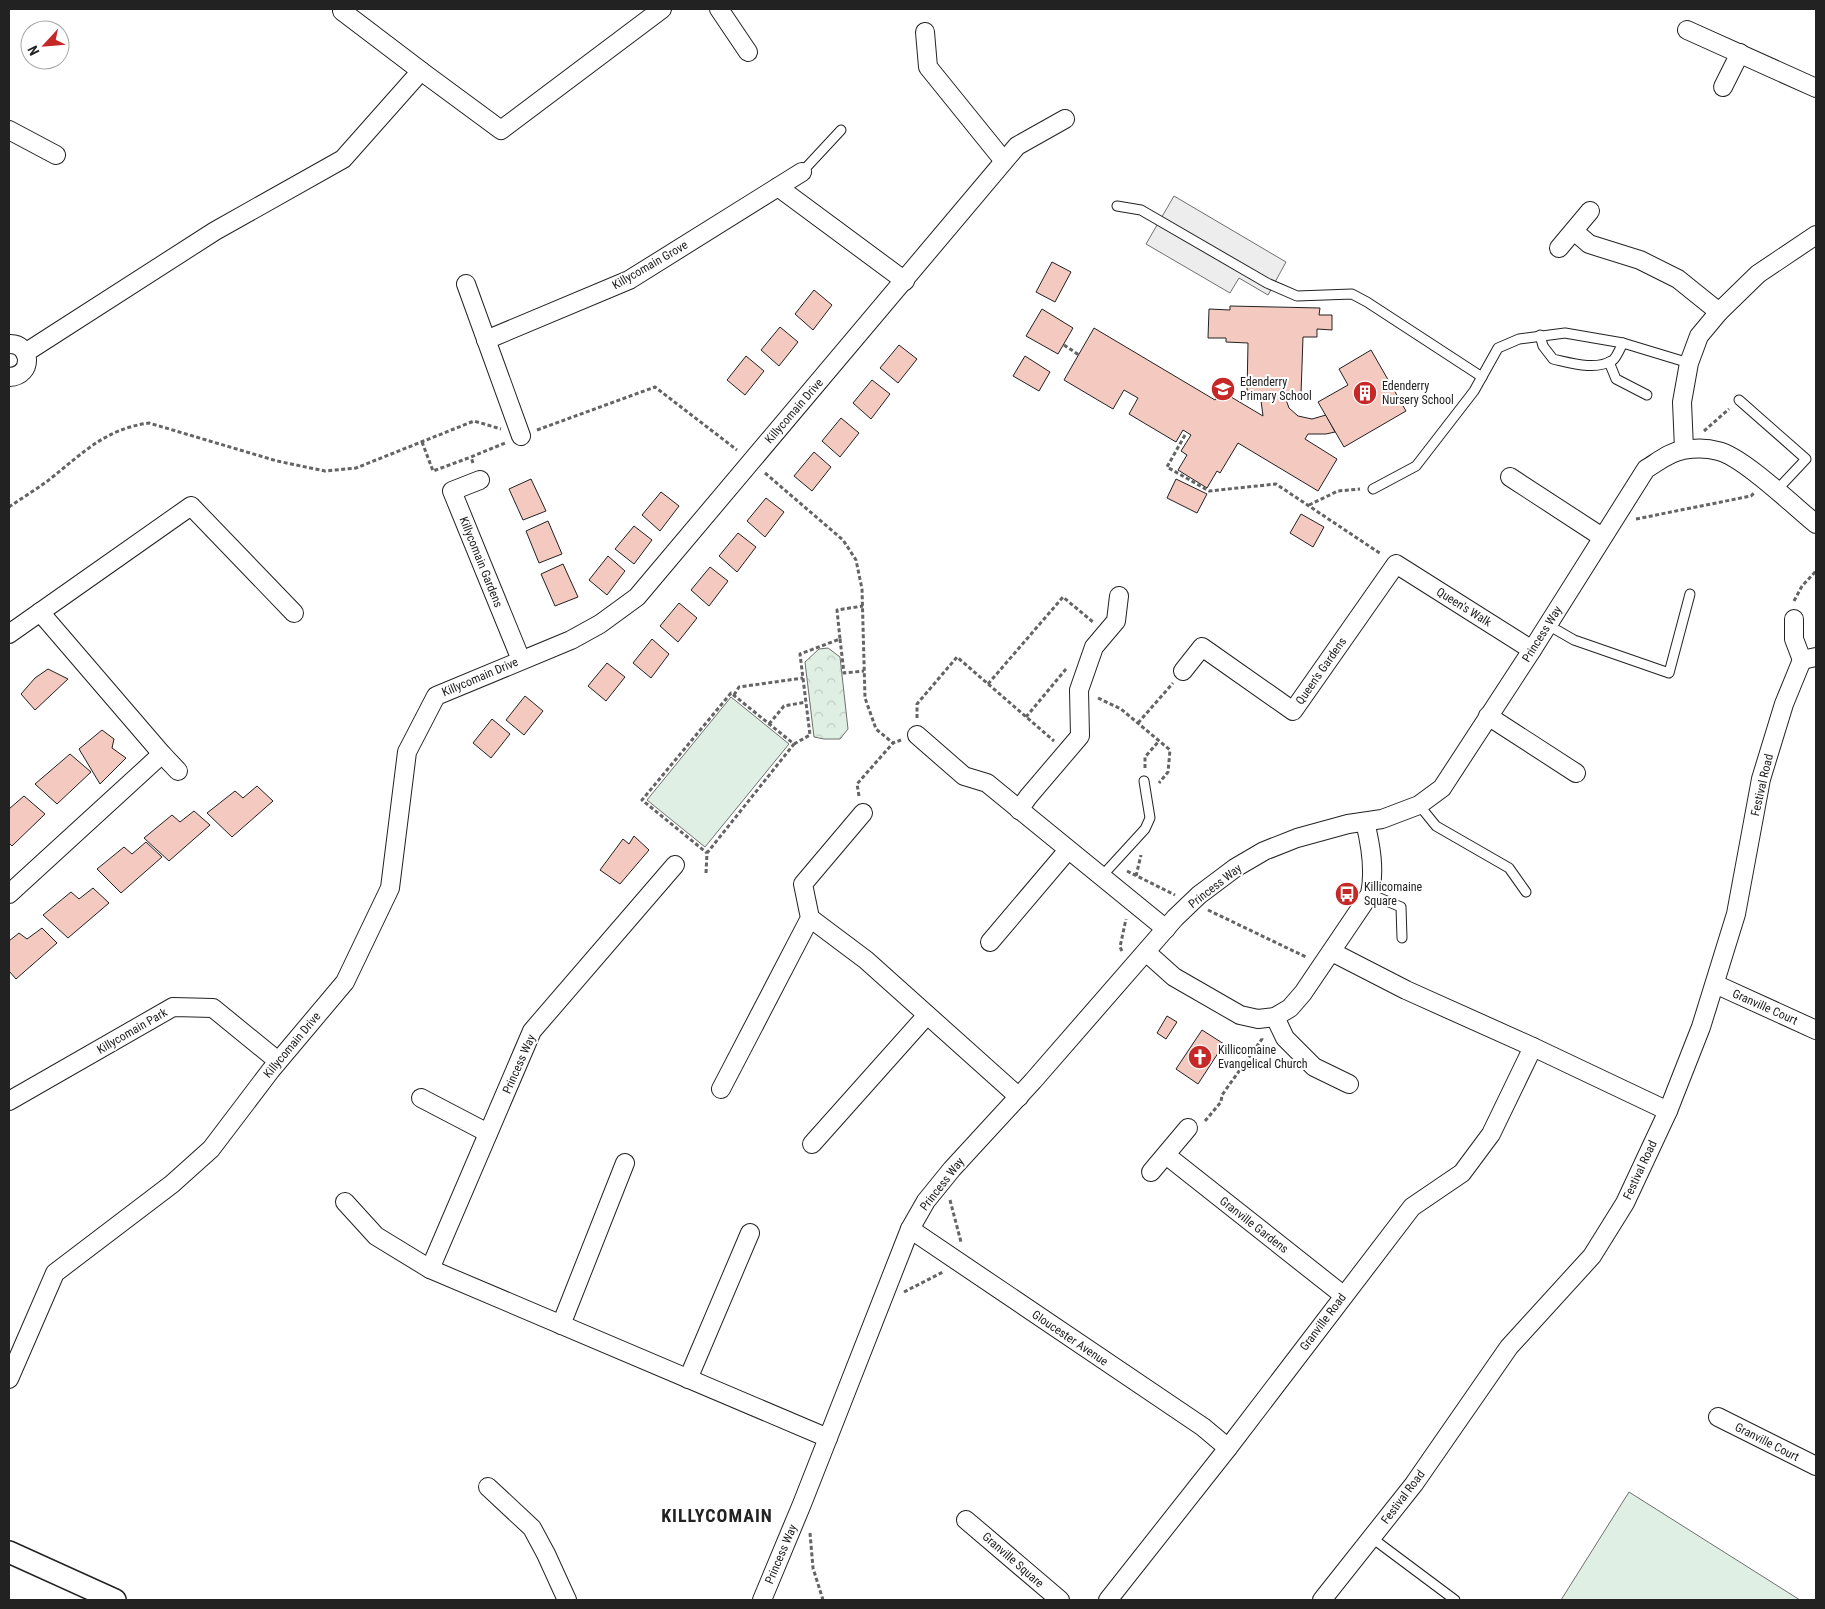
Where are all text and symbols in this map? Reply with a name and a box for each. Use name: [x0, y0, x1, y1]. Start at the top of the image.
north arrow: [20, 20, 70, 70]
text: N: [24, 43, 42, 58]
street label: Killycomain Grove: [610, 238, 690, 292]
street label: Killycomain Drive: [762, 375, 826, 446]
place label: Edenderry Primary School: [1240, 375, 1312, 403]
school or university icon: Edenderry Primary School: [1210, 376, 1236, 402]
place label: Edenderry Nursery School: [1382, 379, 1454, 407]
building icon: Edenderry Nursery School: [1352, 380, 1378, 406]
street label: Killycomain Gardens: [456, 515, 506, 609]
street label: Queen's Walk: [1434, 585, 1495, 630]
street label: Princess Way: [1519, 603, 1565, 665]
street label: Queen's Gardens: [1293, 635, 1349, 707]
street label: Killycomain Drive: [440, 655, 521, 699]
street label: Festival Road: [1748, 752, 1776, 817]
street label: Princess Way: [1186, 861, 1244, 911]
place label: Killicomaine Square: [1364, 880, 1422, 908]
bus stop icon: Killicomaine Square: [1334, 881, 1360, 907]
street label: Granville Court: [1730, 986, 1800, 1028]
street label: Killycomain Park: [94, 1005, 170, 1057]
street label: Killycomain Drive: [260, 1009, 324, 1081]
street label: Princess Way: [500, 1032, 538, 1096]
place label: Killicomaine Evangelical Church: [1218, 1043, 1308, 1071]
church icon: Killicomaine Evangelical Church: [1187, 1044, 1213, 1070]
street label: Festival Road: [1620, 1138, 1660, 1202]
street label: Princess Way: [917, 1155, 967, 1213]
street label: Granville Gardens: [1217, 1194, 1291, 1256]
street label: Granville Road: [1297, 1291, 1349, 1353]
street label: Gloucester Avenue: [1029, 1307, 1111, 1369]
street label: Granville Court: [1733, 1420, 1802, 1464]
street label: Festival Road: [1378, 1467, 1428, 1527]
district label: KILLYCOMAIN: [661, 1505, 773, 1526]
street label: Princess Way: [762, 1522, 800, 1586]
street label: Granville Square: [979, 1530, 1047, 1591]

